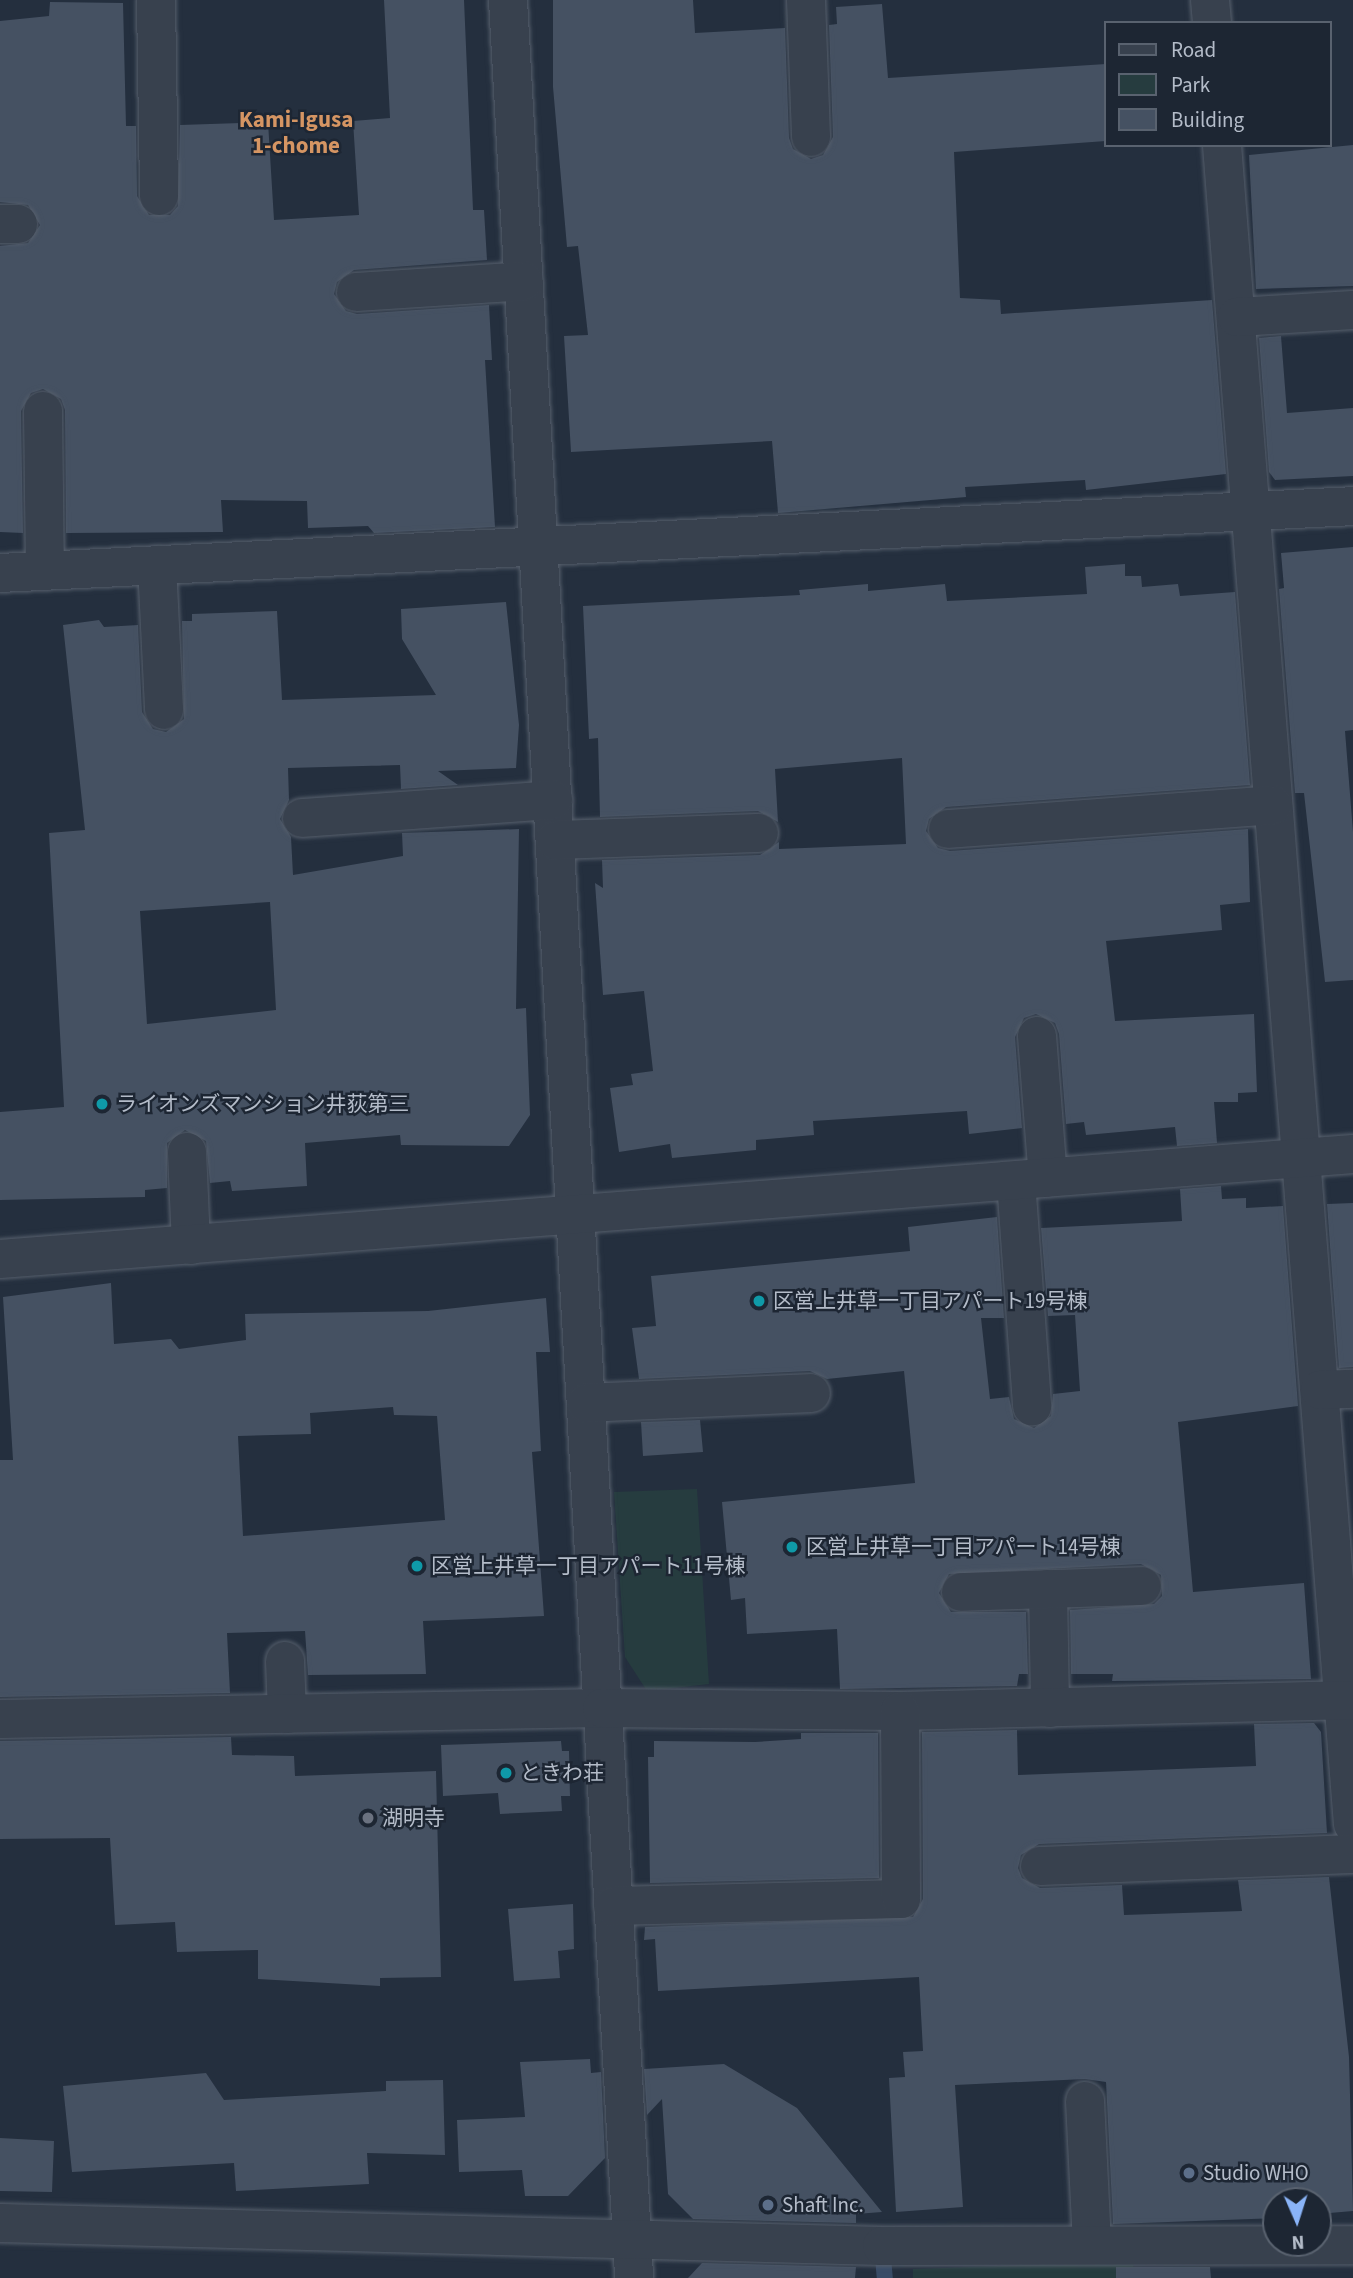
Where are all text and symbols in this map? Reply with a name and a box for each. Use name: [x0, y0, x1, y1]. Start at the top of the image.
legend: [1104, 21, 1332, 147]
text: Road: [1171, 35, 1216, 65]
text: Park: [1171, 70, 1210, 100]
text: Building: [1171, 105, 1244, 135]
district label: Kami-Igusa 1-chome: [239, 106, 353, 160]
place label: ライオンズマンション井荻第三: [116, 1091, 410, 1117]
marker: ライオンズマンション井荻第三: [94, 1096, 110, 1112]
place label: 区営上井草一丁目アパート19号棟: [773, 1288, 1088, 1314]
marker: 区営上井草一丁目アパート19号棟: [751, 1293, 767, 1309]
place label: 区営上井草一丁目アパート14号棟: [806, 1534, 1121, 1560]
marker: 区営上井草一丁目アパート14号棟: [784, 1539, 800, 1555]
place label: 区営上井草一丁目アパート11号棟: [431, 1553, 746, 1579]
marker: 区営上井草一丁目アパート11号棟: [409, 1558, 425, 1574]
place label: ときわ荘: [520, 1760, 604, 1786]
marker: ときわ荘: [498, 1765, 514, 1781]
place label: 湖明寺: [382, 1805, 445, 1831]
marker: 湖明寺: [360, 1810, 376, 1826]
place label: Studio WHO: [1203, 2160, 1309, 2186]
marker: Studio WHO: [1181, 2165, 1197, 2181]
north arrow: [1262, 2187, 1332, 2257]
place label: Shaft Inc.: [782, 2192, 864, 2218]
marker: Shaft Inc.: [760, 2197, 776, 2213]
text: N: [1291, 2228, 1305, 2255]

